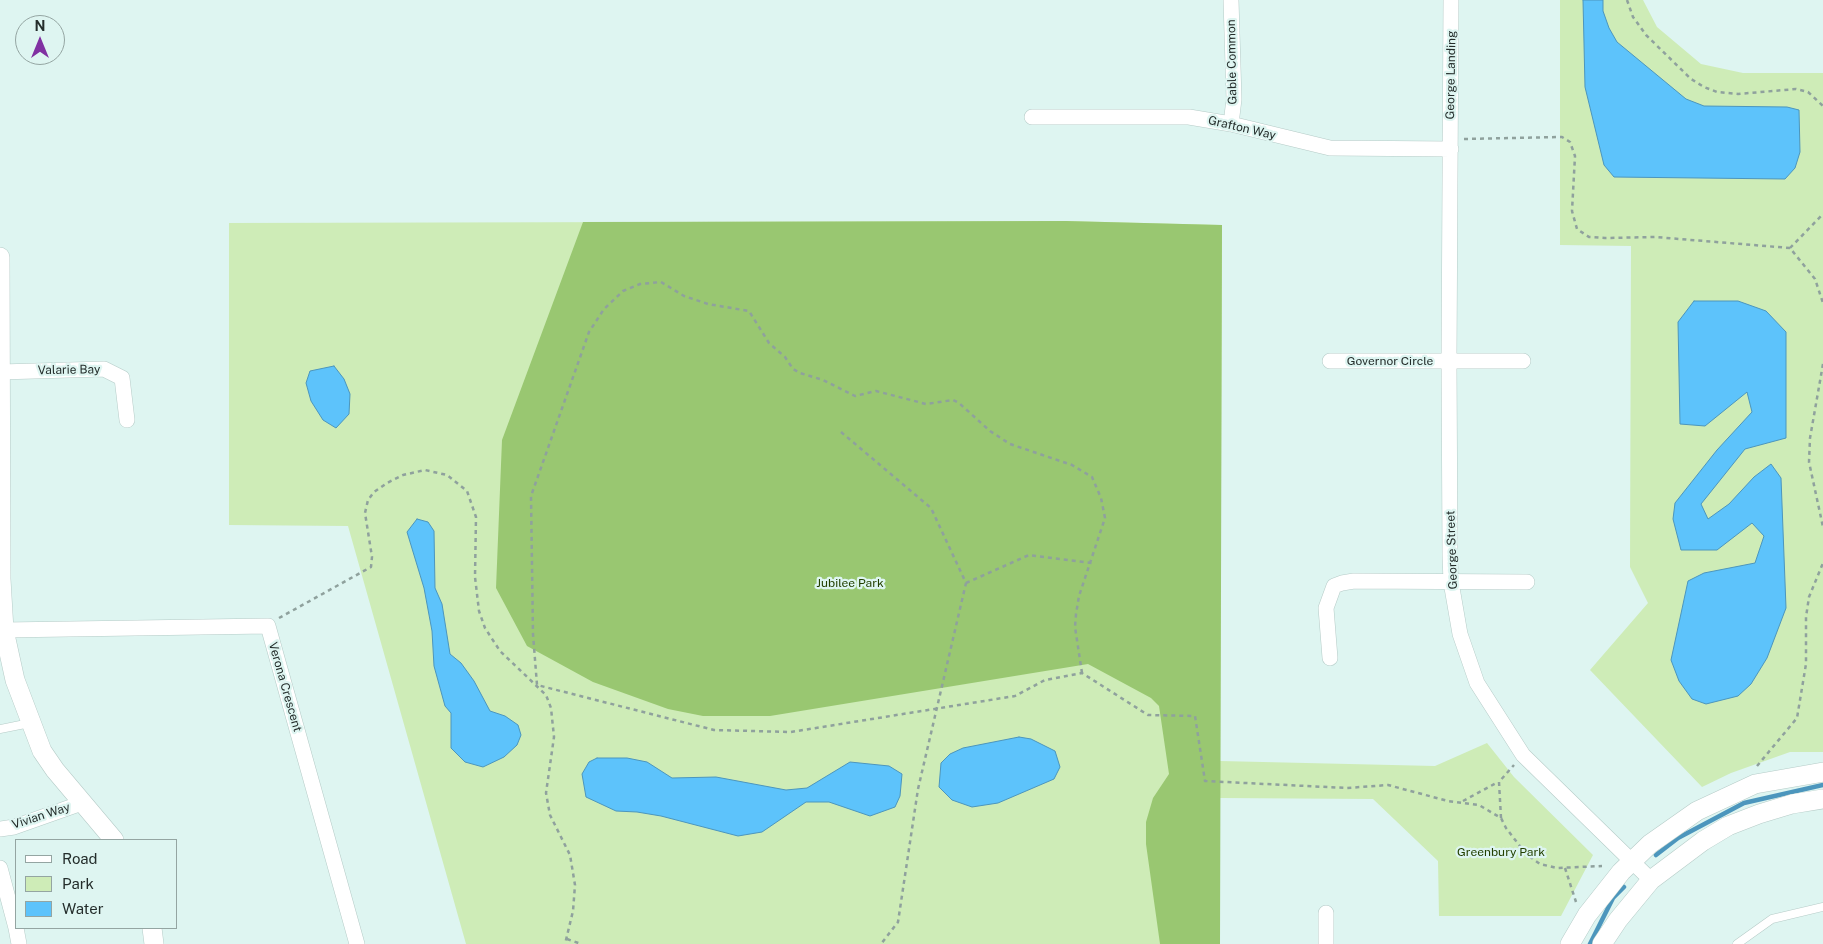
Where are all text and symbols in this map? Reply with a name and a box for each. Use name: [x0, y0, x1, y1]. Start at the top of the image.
north arrow: [15, 15, 65, 65]
text: N: [35, 18, 45, 34]
street label: Gable Common: [1224, 19, 1240, 105]
street label: George Landing: [1443, 30, 1459, 120]
street label: Grafton Way: [1207, 113, 1277, 143]
street label: Governor Circle: [1347, 354, 1433, 368]
street label: Valarie Bay: [38, 362, 100, 378]
street label: George Street: [1443, 510, 1461, 590]
park label: Jubilee Park: [816, 576, 884, 590]
street label: Verona Crescent: [265, 641, 305, 733]
street label: Vivian Way: [10, 800, 72, 832]
legend: [15, 839, 178, 929]
park label: Greenbury Park: [1457, 845, 1545, 859]
text: Road: [62, 850, 98, 867]
text: Park: [62, 875, 94, 892]
text: Water: [62, 900, 104, 917]

